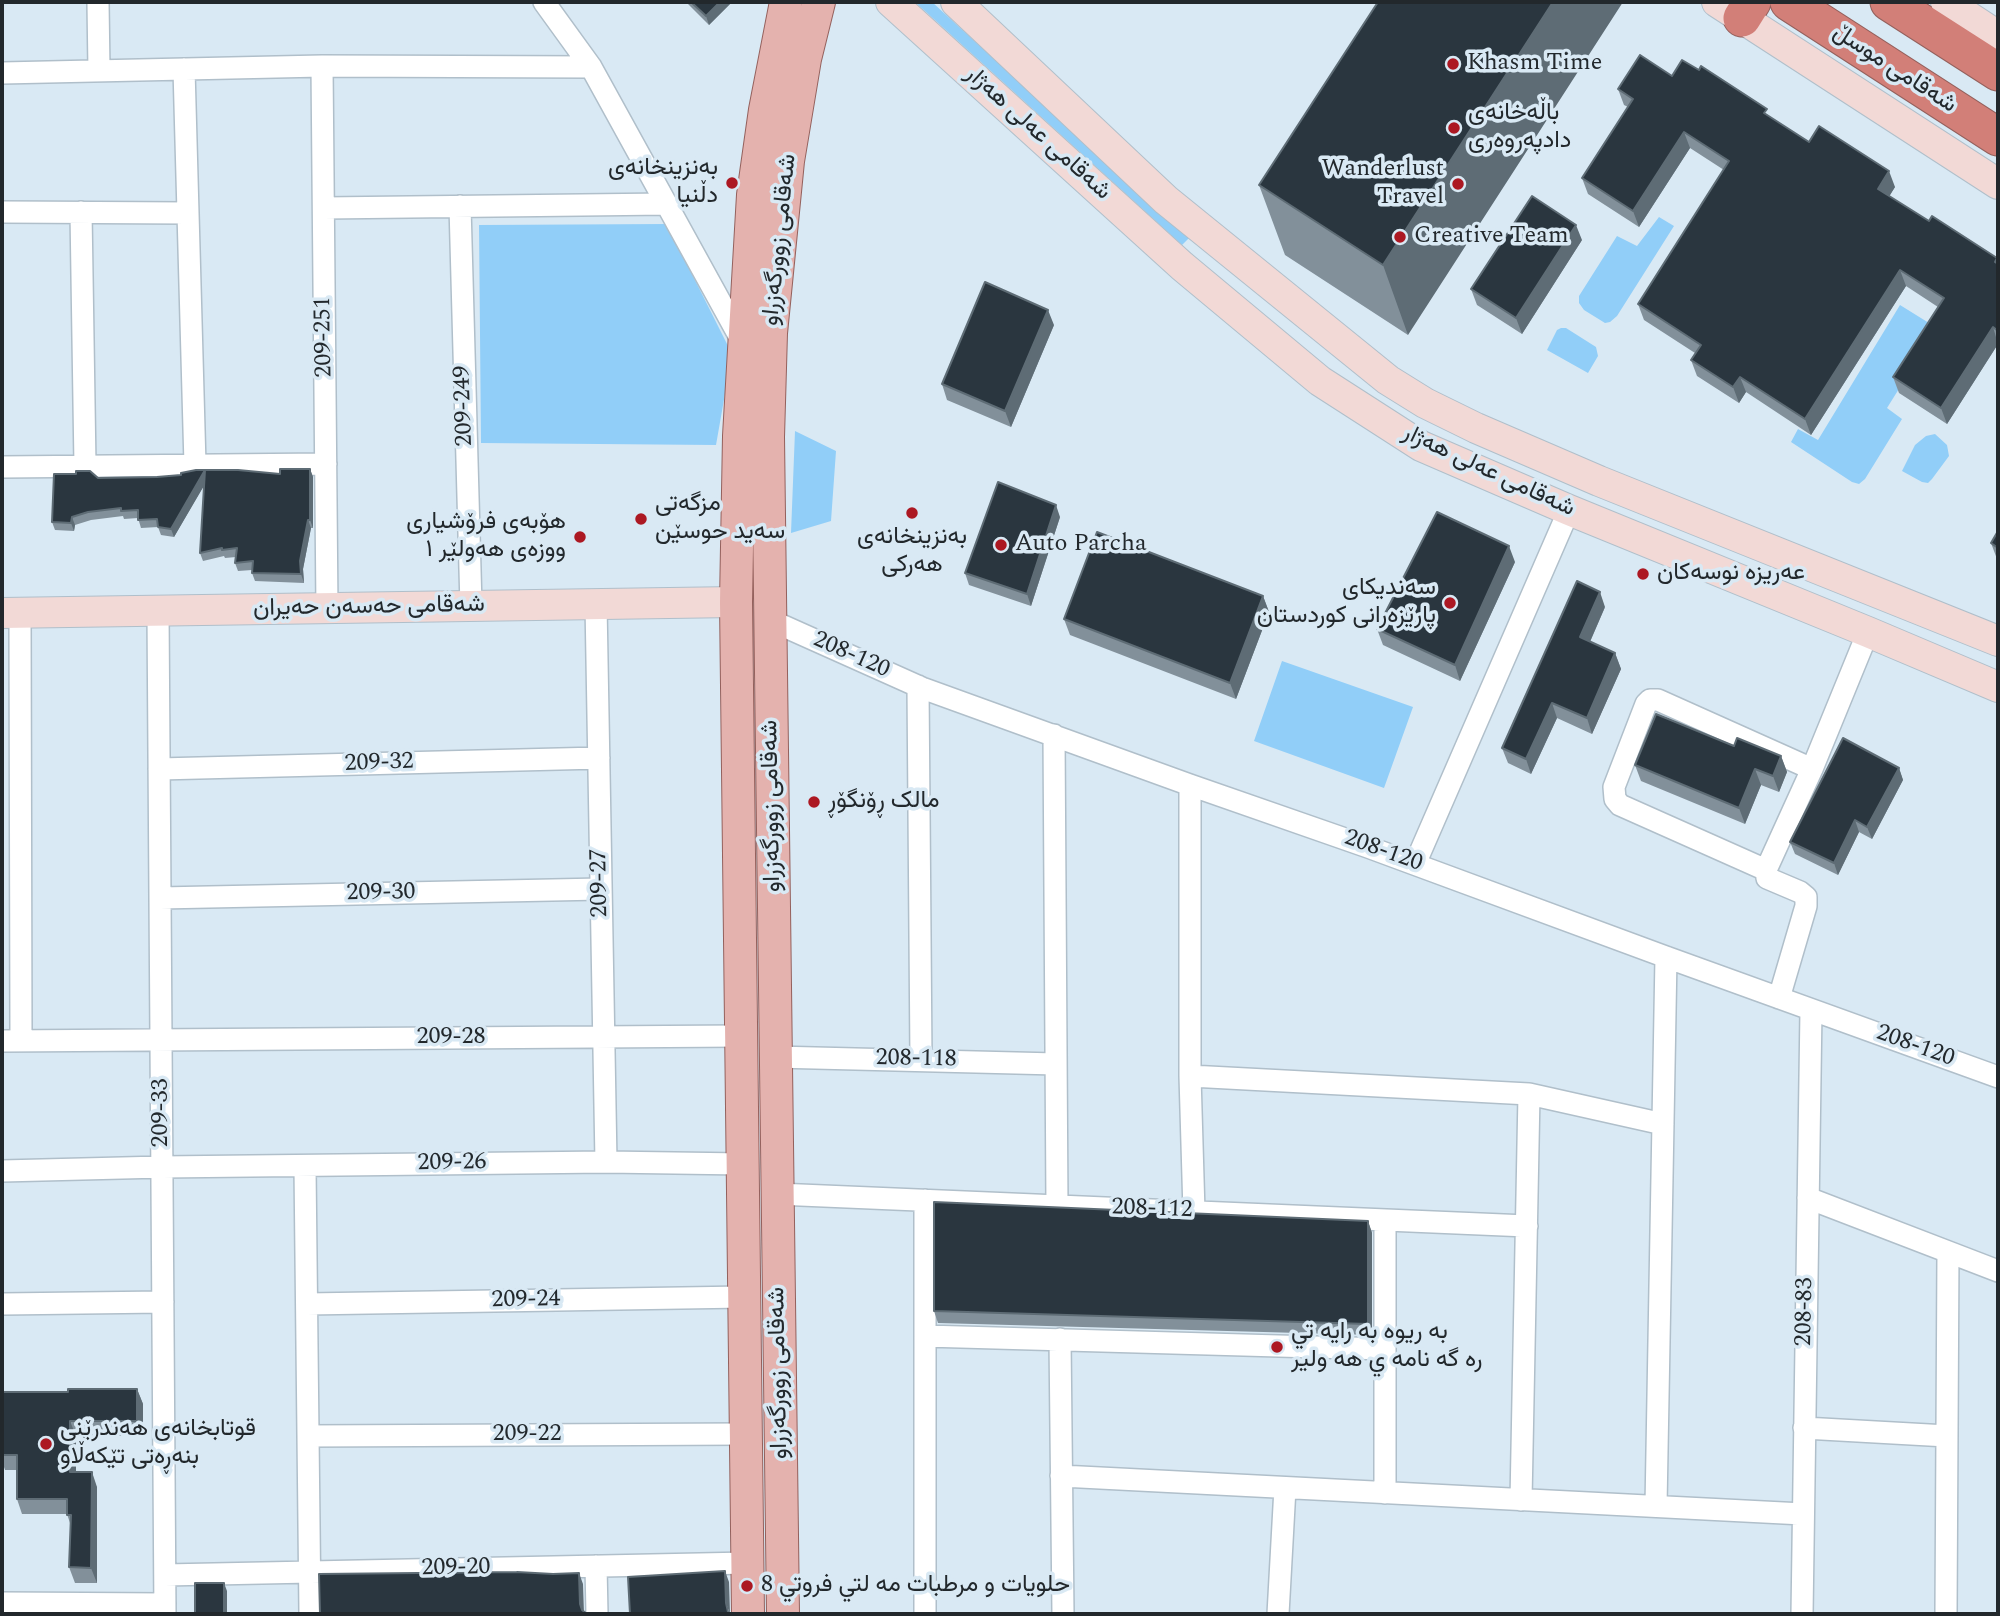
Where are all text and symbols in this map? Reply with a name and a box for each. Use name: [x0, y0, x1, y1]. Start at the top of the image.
street label: شەقامی موسڵ: [1827, 19, 1961, 121]
place label: Khasm Time: [1467, 50, 1602, 78]
marker: Khasm Time: [1445, 56, 1461, 72]
street label: شەقامی عەلی هەژار: [958, 61, 1116, 207]
place label: باڵەخانەی دادپەروەری: [1468, 100, 1571, 156]
marker: باڵەخانەی دادپەروەری: [1446, 120, 1462, 136]
street label: شەقامی زوورگەزراو: [758, 153, 804, 327]
place label: بەنزینخانەی دڵنیا: [608, 155, 718, 211]
place label: Wanderlust Travel: [1322, 156, 1444, 212]
marker: بەنزینخانەی دڵنیا: [724, 175, 740, 191]
marker: Wanderlust Travel: [1450, 176, 1466, 192]
place label: Creative Team: [1414, 223, 1569, 251]
marker: Creative Team: [1392, 229, 1408, 245]
street label: 209-251: [310, 296, 340, 378]
street label: 209-249: [449, 365, 481, 447]
street label: شەقامی عەلی هەژار: [1397, 419, 1579, 525]
place label: مزگەتی سەید حوسێن: [655, 491, 785, 547]
marker: بەنزینخانەی هەرکی: [904, 505, 920, 521]
place label: هۆبەی فرۆشیاری ووزەی هەولێر ١: [406, 509, 566, 565]
marker: مزگەتی سەید حوسێن: [633, 511, 649, 527]
place label: بەنزینخانەی هەرکی: [857, 524, 967, 580]
marker: هۆبەی فرۆشیاری ووزەی هەولێر ١: [572, 529, 588, 545]
place label: Auto Parcha: [1015, 531, 1147, 559]
marker: Auto Parcha: [993, 537, 1009, 553]
place label: عەریزە نوسەکان: [1657, 560, 1805, 588]
marker: عەریزە نوسەکان: [1635, 566, 1651, 582]
place label: سەندیکای پارێزەرانی کوردستان: [1257, 575, 1436, 631]
street label: شەقامی حەسەن حەیران: [253, 592, 485, 624]
marker: سەندیکای پارێزەرانی کوردستان: [1442, 595, 1458, 611]
street label: 208-120: [808, 626, 894, 686]
street label: شەقامی زوورگەزراو: [757, 720, 789, 892]
street label: 209-32: [344, 748, 414, 780]
place label: مالک ڕۆنگۆڕ: [828, 788, 939, 816]
marker: مالک ڕۆنگۆڕ: [806, 794, 822, 810]
street label: 208-120: [1340, 825, 1426, 879]
street label: 209-27: [586, 848, 616, 918]
street label: 209-30: [346, 879, 416, 909]
street label: 208-120: [1872, 1020, 1958, 1074]
street label: 209-28: [417, 1024, 485, 1052]
street label: 208-118: [875, 1045, 957, 1075]
street label: 209-33: [148, 1079, 176, 1147]
street label: 209-26: [417, 1149, 487, 1179]
street label: 208-112: [1111, 1194, 1193, 1226]
street label: 208-83: [1791, 1277, 1821, 1347]
street label: 209-24: [491, 1286, 561, 1316]
street label: شەقامی زوورگەزراو: [764, 1287, 796, 1459]
place label: به ريوه به رايه تي ره گه نامه ي هه ولير: [1291, 1319, 1482, 1375]
marker: به ريوه به رايه تي ره گه نامه ي هه ولير: [1269, 1339, 1285, 1355]
place label: قوتابخانەی هەندرێنی بنەڕەتی تێکەڵاو: [60, 1416, 256, 1472]
street label: 209-22: [493, 1421, 561, 1449]
marker: قوتابخانەی هەندرێنی بنەڕەتی تێکەڵاو: [38, 1436, 54, 1452]
street label: 209-20: [421, 1554, 491, 1584]
place label: حلويات و مرطبات مه لتي فروتي 8: [761, 1572, 1070, 1600]
marker: حلويات و مرطبات مه لتي فروتي 8: [739, 1578, 755, 1594]

